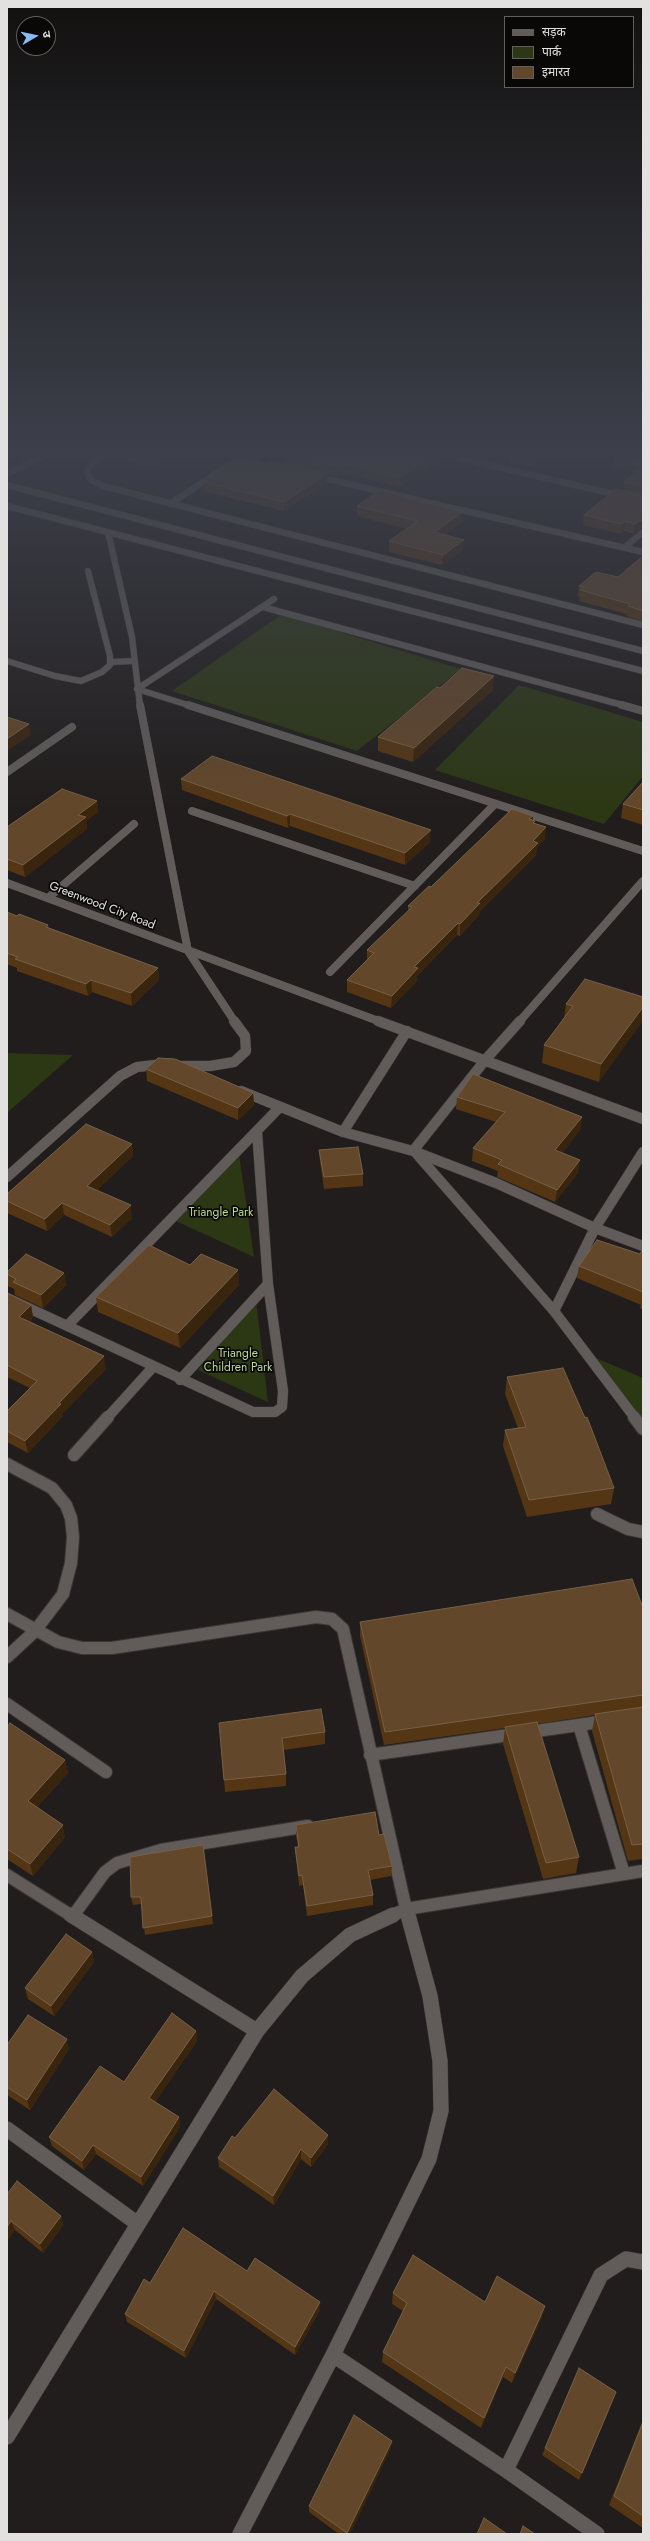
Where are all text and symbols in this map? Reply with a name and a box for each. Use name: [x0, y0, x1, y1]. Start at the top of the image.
north arrow: [16, 16, 56, 56]
legend: [504, 16, 634, 88]
text: सड़क: [542, 23, 566, 41]
text: उ: [38, 30, 55, 39]
text: पार्क: [542, 43, 561, 61]
text: इमारत: [542, 63, 570, 81]
street label: Greenwood City Road: [47, 879, 157, 933]
park label: Triangle Park: [189, 1206, 253, 1220]
park label: Triangle Children Park: [204, 1347, 272, 1375]

